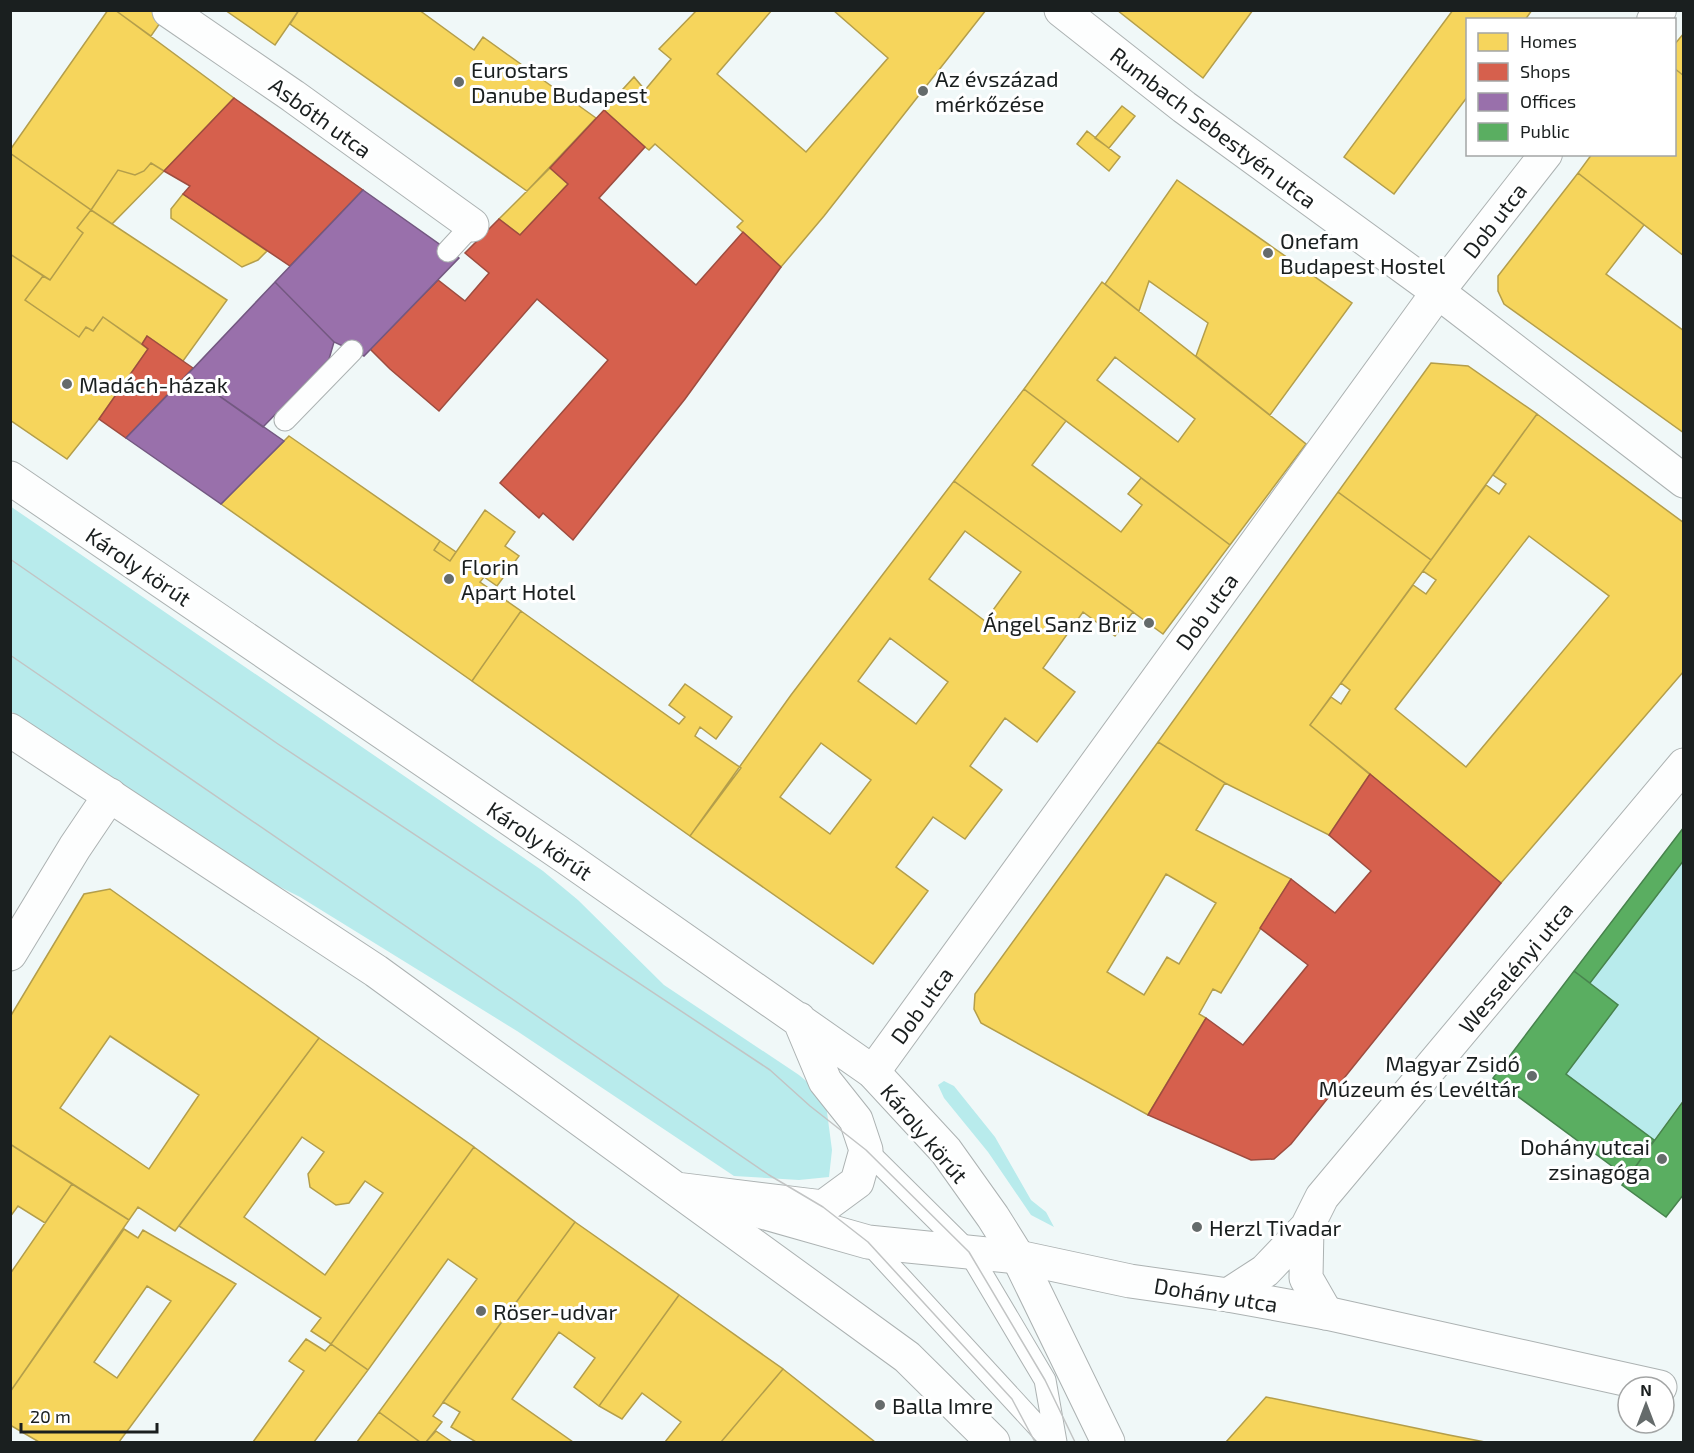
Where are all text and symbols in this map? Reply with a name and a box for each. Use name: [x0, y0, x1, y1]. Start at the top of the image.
legend: [1466, 18, 1676, 156]
text: Homes: [1520, 30, 1577, 52]
street label: Rumbach Sebestyén utca: [1106, 41, 1322, 213]
place label: Eurostars Danube Budapest: [471, 56, 647, 107]
text: Shops: [1520, 60, 1570, 82]
place label: Az évszázad mérkőzése: [935, 65, 1059, 116]
street label: Asbóth utca: [265, 71, 377, 163]
marker: Eurostars Danube Budapest: [452, 75, 466, 89]
marker: Az évszázad mérkőzése: [916, 84, 930, 98]
text: Offices: [1520, 90, 1576, 112]
text: Public: [1520, 120, 1570, 142]
street label: Dob utca: [1457, 177, 1531, 263]
place label: Onefam Budapest Hostel: [1280, 227, 1445, 278]
marker: Onefam Budapest Hostel: [1261, 246, 1275, 260]
place label: Madách-házak: [79, 371, 228, 397]
marker: Madách-házak: [60, 377, 74, 391]
street label: Károly körút: [81, 521, 197, 611]
place label: Florin Apart Hotel: [461, 553, 576, 604]
street label: Dob utca: [1170, 568, 1242, 654]
marker: Florin Apart Hotel: [442, 572, 456, 586]
place label: Ángel Sanz Briz: [983, 610, 1137, 636]
marker: Ángel Sanz Briz: [1142, 616, 1156, 630]
street label: Károly körút: [482, 795, 598, 885]
street label: Wesselényi utca: [1453, 896, 1577, 1038]
street label: Dob utca: [885, 962, 957, 1048]
place label: Magyar Zsidó Múzeum és Levéltár: [1319, 1050, 1520, 1101]
marker: Magyar Zsidó Múzeum és Levéltár: [1525, 1069, 1539, 1083]
street label: Károly körút: [876, 1078, 974, 1188]
place label: Dohány utcai zsinagóga: [1520, 1133, 1650, 1184]
marker: Dohány utcai zsinagóga: [1655, 1152, 1669, 1166]
place label: Herzl Tivadar: [1209, 1214, 1341, 1240]
marker: Herzl Tivadar: [1190, 1220, 1204, 1234]
street label: Dohány utca: [1152, 1271, 1280, 1317]
place label: Röser-udvar: [493, 1298, 617, 1324]
marker: Röser-udvar: [474, 1304, 488, 1318]
north arrow: [1616, 1375, 1676, 1435]
text: N: [1640, 1380, 1652, 1399]
place label: Balla Imre: [892, 1392, 993, 1418]
scale bar: [21, 1396, 158, 1434]
marker: Balla Imre: [873, 1398, 887, 1412]
text: 20 m: [30, 1405, 71, 1427]

